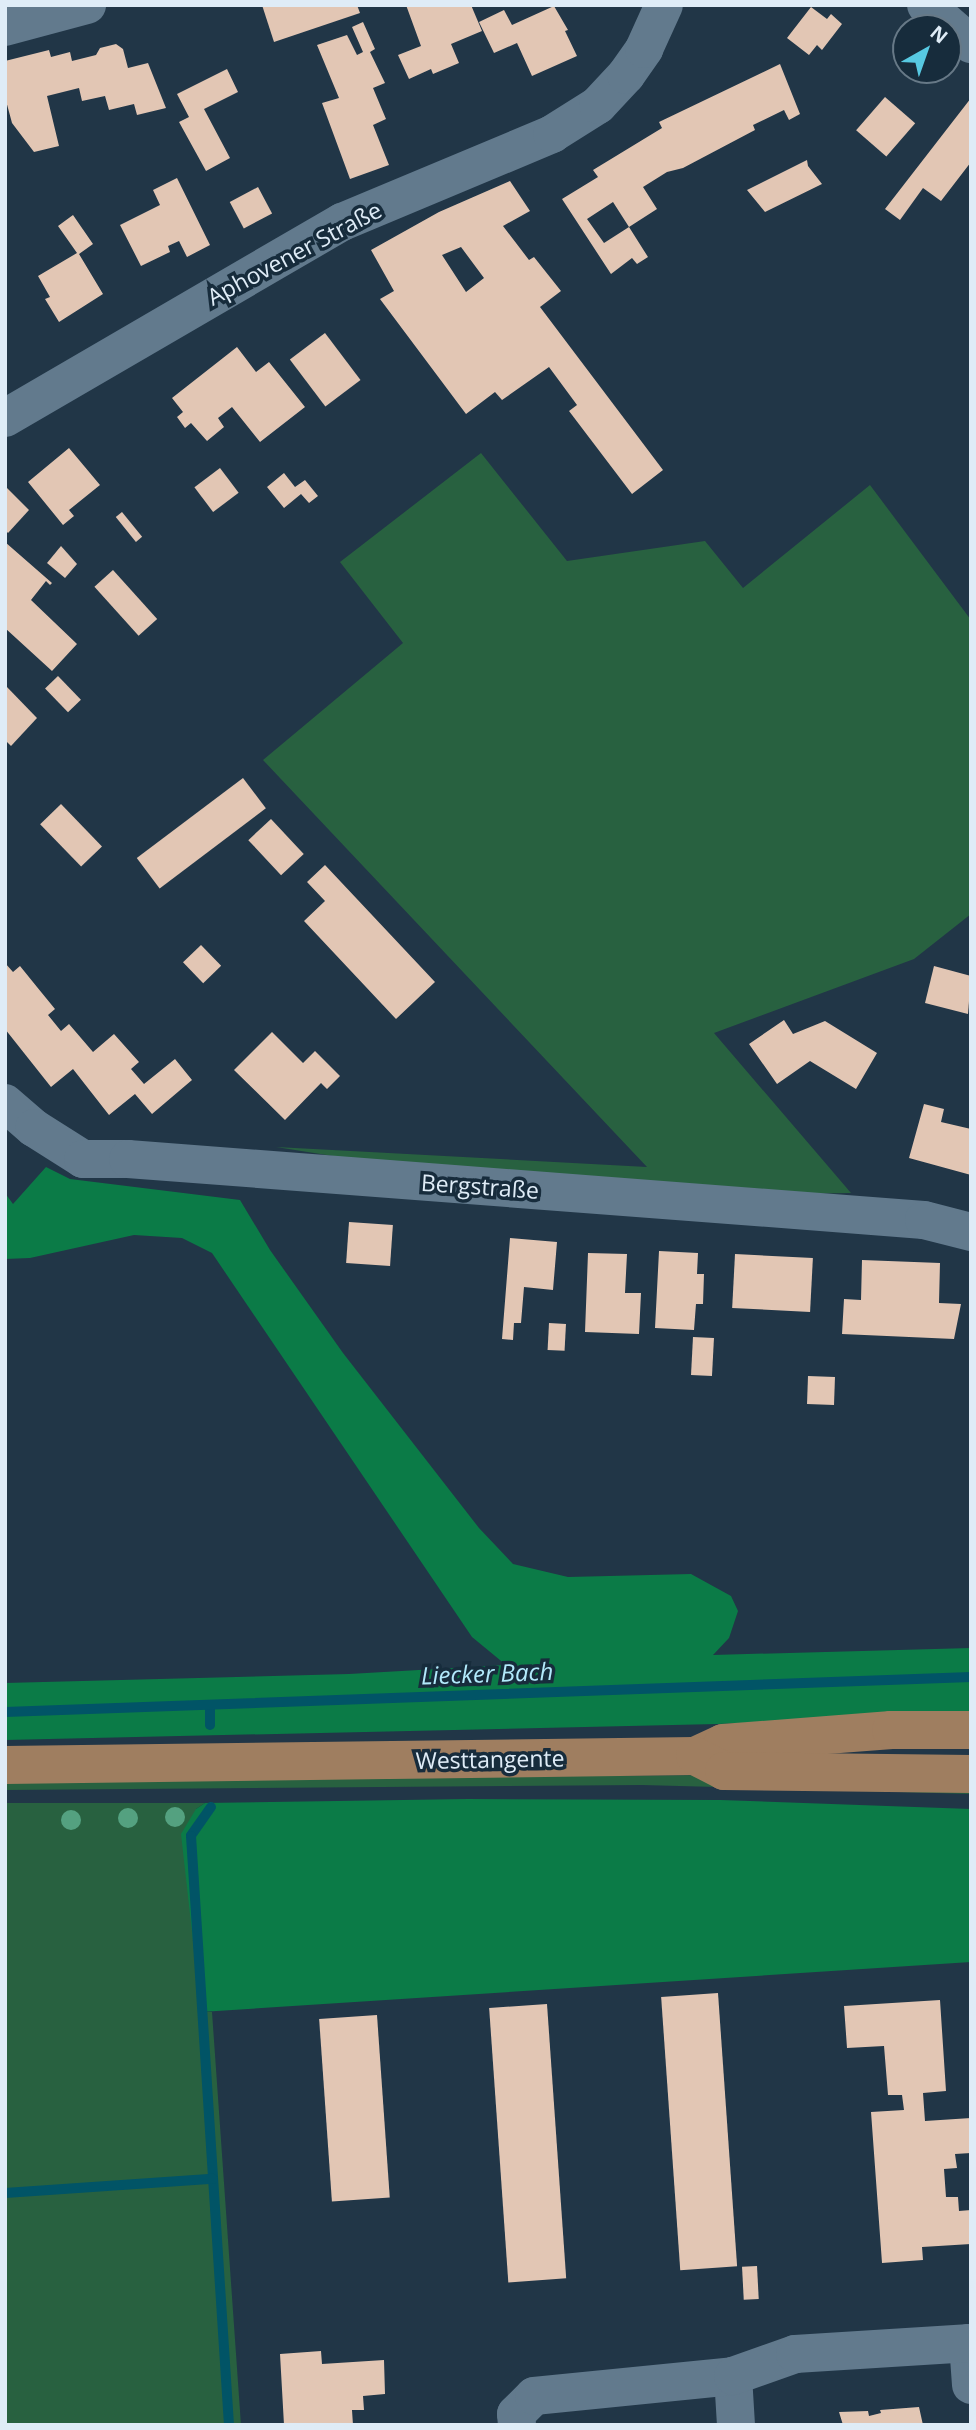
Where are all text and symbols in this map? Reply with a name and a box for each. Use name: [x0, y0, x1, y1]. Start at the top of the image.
north arrow: [892, 14, 962, 84]
text: N: [925, 20, 953, 49]
street label: Aphovener Straße: [202, 195, 386, 311]
street label: Bergstraße: [420, 1168, 540, 1204]
water label: Liecker Bach: [420, 1656, 554, 1690]
street label: Westtangente: [415, 1744, 565, 1774]

